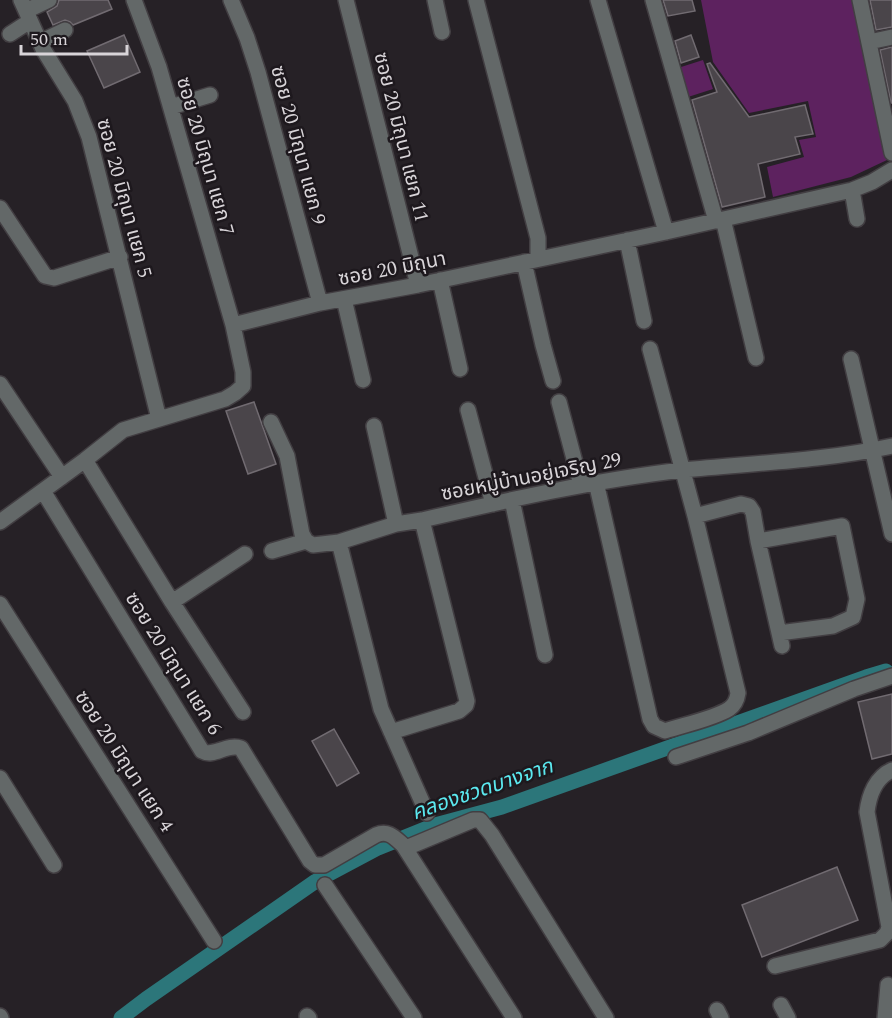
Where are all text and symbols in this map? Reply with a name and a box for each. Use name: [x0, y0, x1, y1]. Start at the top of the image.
scale bar: [21, 18, 128, 56]
text: 50 m: [30, 26, 68, 53]
street label: ซอย 20 มิถุนา แยก 11: [365, 49, 437, 225]
street label: ซอย 20 มิถุนา แยก 9: [262, 62, 334, 228]
street label: ซอย 20 มิถุนา แยก 7: [168, 73, 242, 239]
street label: ซอย 20 มิถุนา แยก 5: [88, 115, 160, 281]
street label: ซอย 20 มิถุนา: [336, 244, 449, 294]
street label: ซอยหมู่บ้านอยู่เจริญ 29: [438, 445, 624, 509]
street label: ซอย 20 มิถุนา แยก 6: [117, 586, 229, 741]
street label: ซอย 20 มิถุนา แยก 4: [67, 685, 181, 838]
water label: คลองชวดบางจาก: [407, 750, 559, 829]

